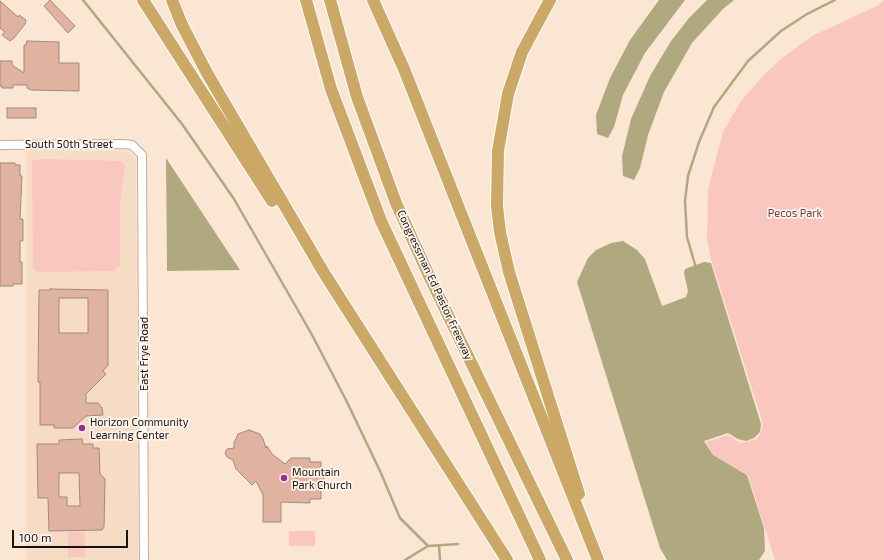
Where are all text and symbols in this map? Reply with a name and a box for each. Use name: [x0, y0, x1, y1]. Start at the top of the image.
street label: South 50th Street: [25, 137, 113, 151]
park label: Pecos Park: [768, 206, 822, 220]
street label: Congressman Ed Pastor Freeway: [394, 208, 476, 362]
street label: East Frye Road: [137, 317, 151, 391]
place label: Horizon Community Learning Center: [90, 415, 189, 441]
marker: Horizon Community Learning Center: [77, 423, 87, 433]
place label: Mountain Park Church: [292, 465, 352, 491]
marker: Mountain Park Church: [279, 473, 289, 483]
scale bar: [14, 522, 130, 548]
text: 100 m: [19, 530, 51, 544]

